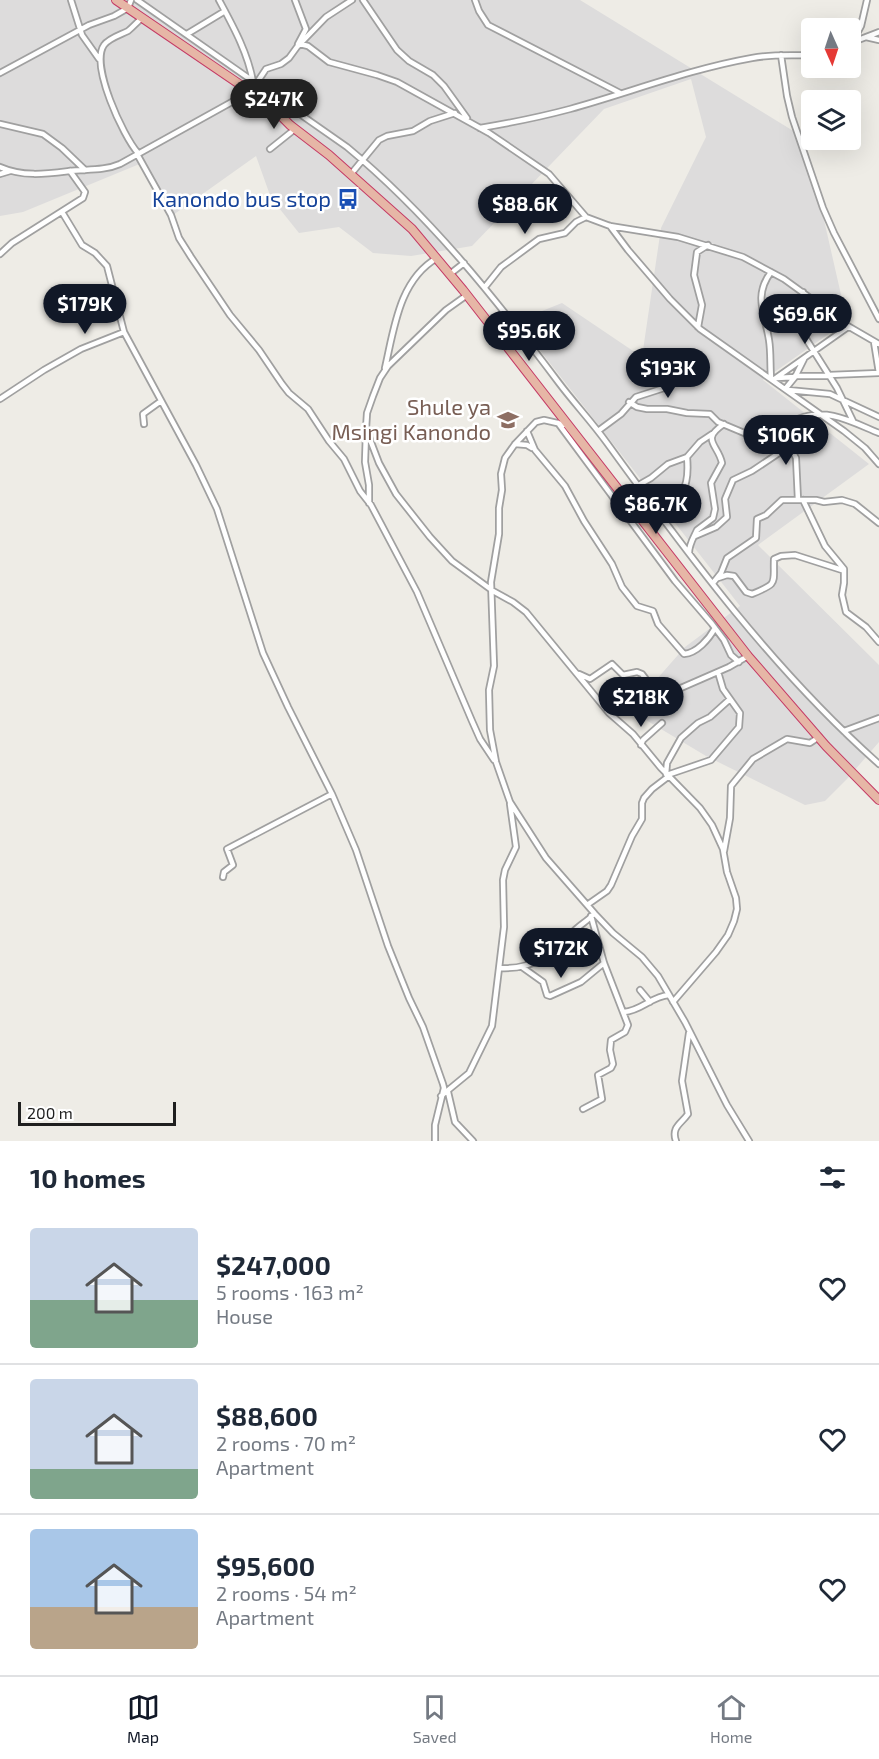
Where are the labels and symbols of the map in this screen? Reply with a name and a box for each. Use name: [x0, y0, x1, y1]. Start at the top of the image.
north arrow: [801, 18, 861, 78]
pin: $247K: [232, 79, 316, 130]
pin: $88.6K: [476, 184, 574, 235]
place label: Kanondo bus stop: [152, 185, 331, 211]
bus stop icon: Kanondo bus stop: [336, 187, 360, 211]
pin: $179K: [43, 284, 127, 335]
pin: $69.6K: [756, 294, 854, 345]
pin: $95.6K: [480, 311, 578, 362]
pin: $193K: [626, 348, 710, 399]
place label: Shule ya Msingi Kanondo: [331, 393, 491, 444]
school or university icon: Shule ya Msingi Kanondo: [496, 408, 520, 432]
pin: $106K: [744, 415, 828, 466]
pin: $86.7K: [607, 484, 705, 535]
pin: $218K: [599, 677, 683, 728]
pin: $172K: [519, 928, 603, 979]
scale bar: [18, 1099, 176, 1126]

